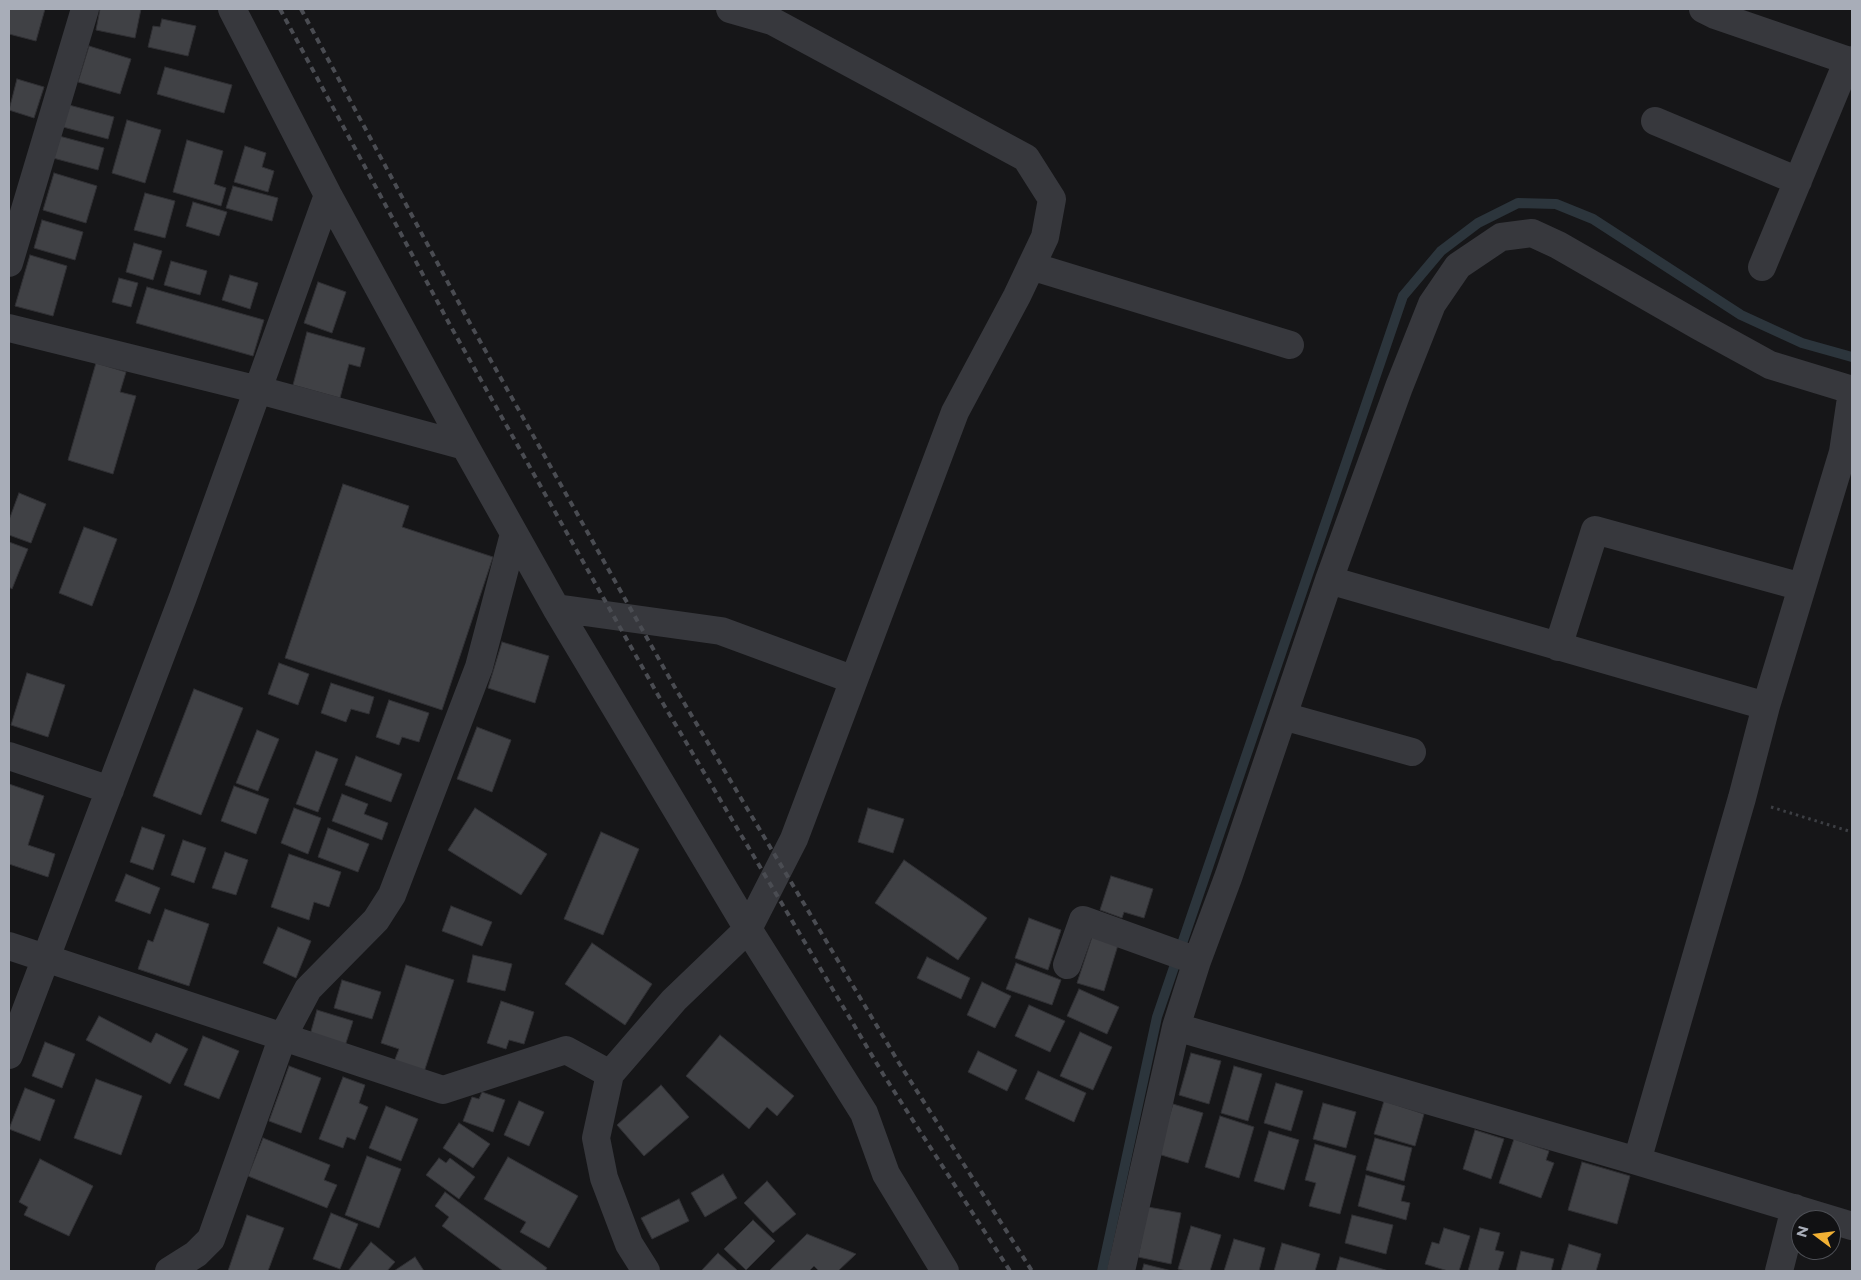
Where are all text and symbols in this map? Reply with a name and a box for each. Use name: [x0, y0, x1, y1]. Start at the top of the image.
north arrow: [1791, 1210, 1841, 1260]
text: N: [1792, 1224, 1813, 1239]

